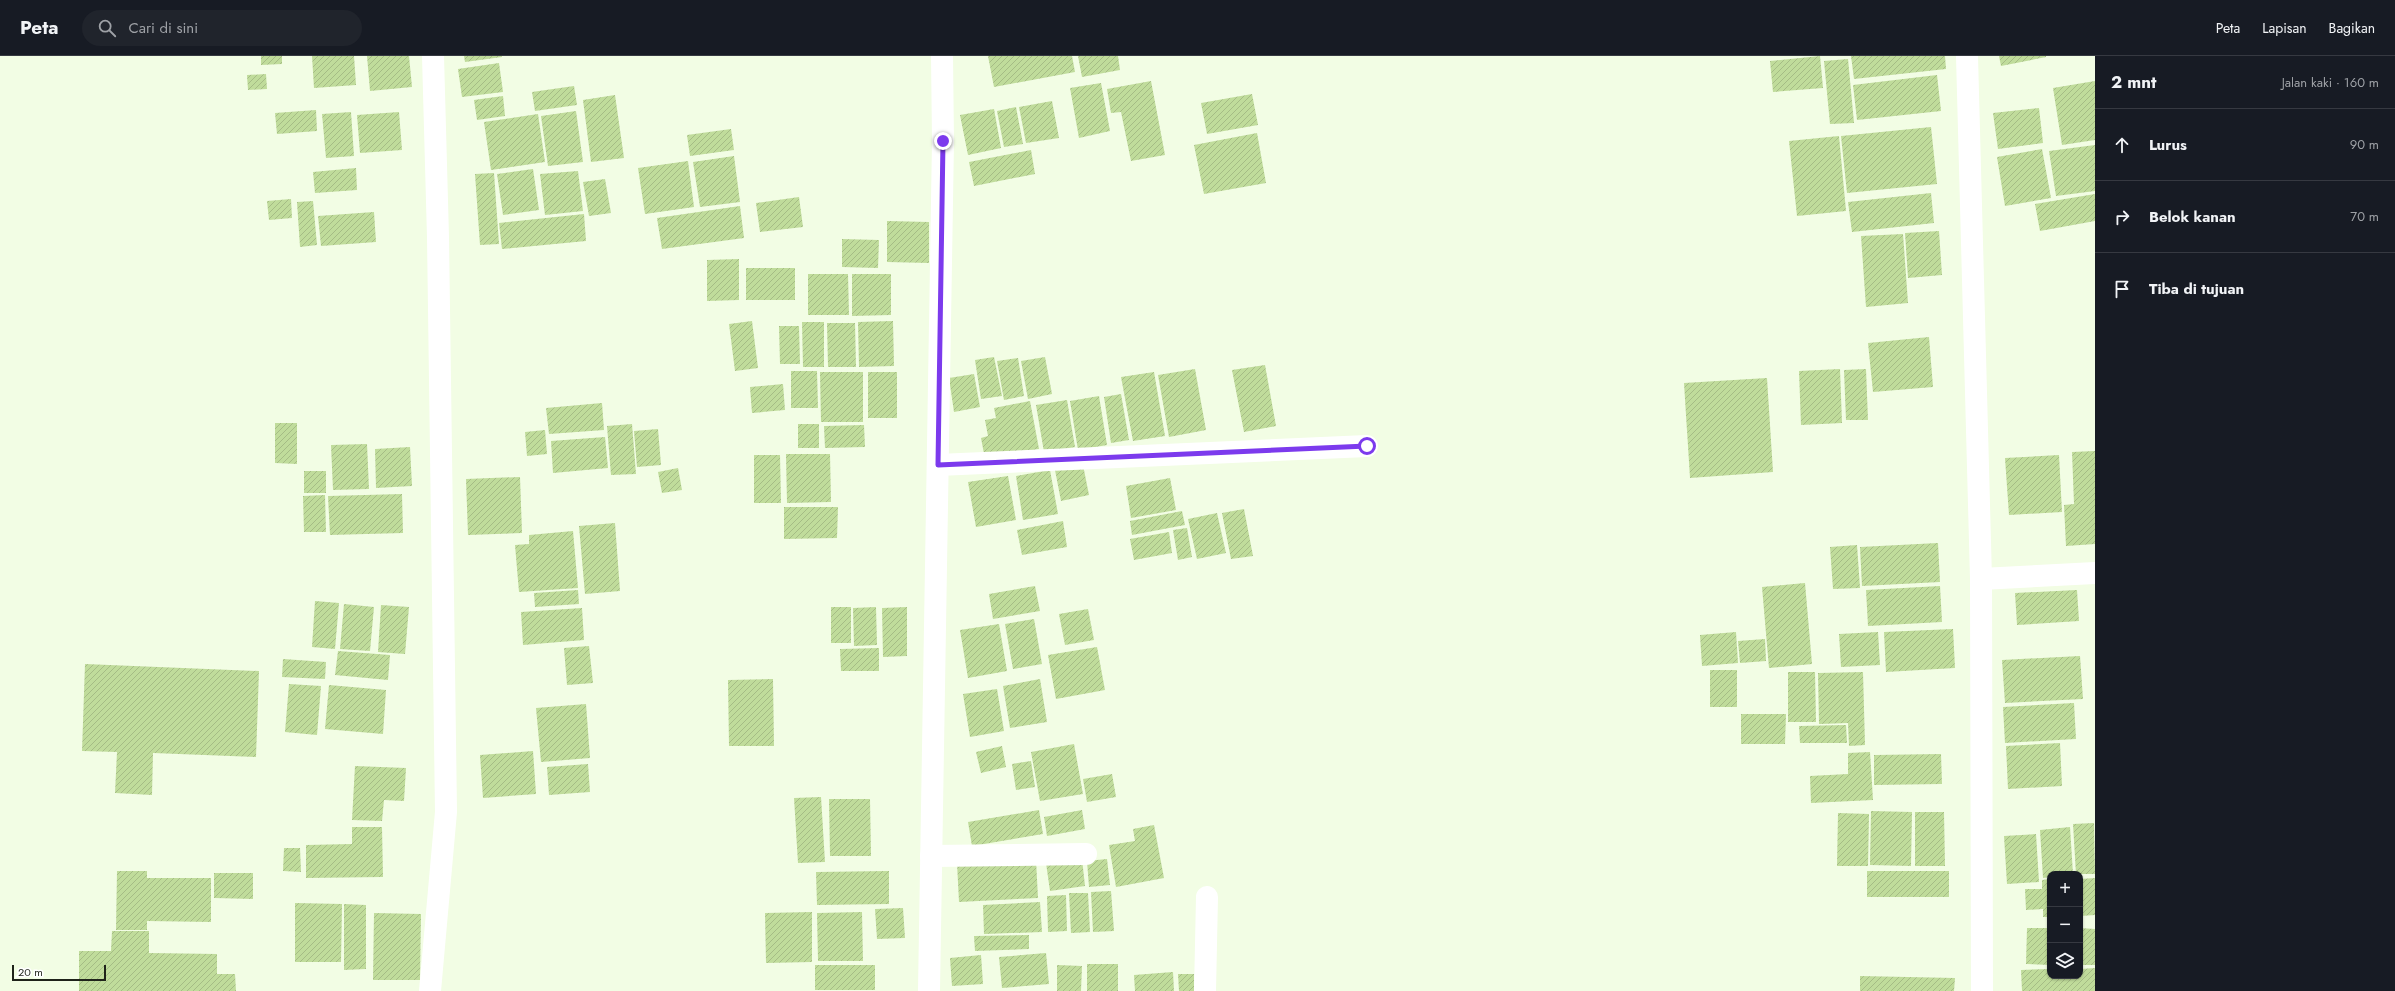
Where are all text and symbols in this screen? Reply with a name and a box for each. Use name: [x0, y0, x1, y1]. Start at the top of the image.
search box: [82, 10, 362, 46]
text: Peta: [20, 14, 58, 41]
icon: search: [96, 17, 118, 39]
text: Cari di sini: [128, 17, 198, 39]
text: Peta: [2216, 18, 2240, 38]
text: Lapisan: [2262, 18, 2307, 38]
text: Bagikan: [2329, 18, 2375, 38]
text: 2 mnt: [2111, 70, 2156, 94]
text: Jalan kaki · 160 m: [2282, 73, 2379, 92]
route end: [934, 132, 952, 150]
icon: ahead: [2111, 134, 2133, 156]
text: Lurus: [2149, 134, 2187, 156]
text: 90 m: [2350, 135, 2379, 154]
icon: right: [2111, 206, 2133, 228]
text: Belok kanan: [2149, 206, 2236, 228]
text: 70 m: [2350, 207, 2379, 226]
icon: arrive: [2111, 278, 2133, 300]
text: Tiba di tujuan: [2149, 278, 2244, 300]
route start: [1358, 437, 1376, 455]
map controls: [2047, 871, 2083, 979]
button: +: [2047, 871, 2083, 907]
button: −: [2047, 907, 2083, 943]
button: layers: [2047, 943, 2083, 979]
scale bar: [12, 963, 106, 982]
text: 20 m: [18, 964, 43, 980]

